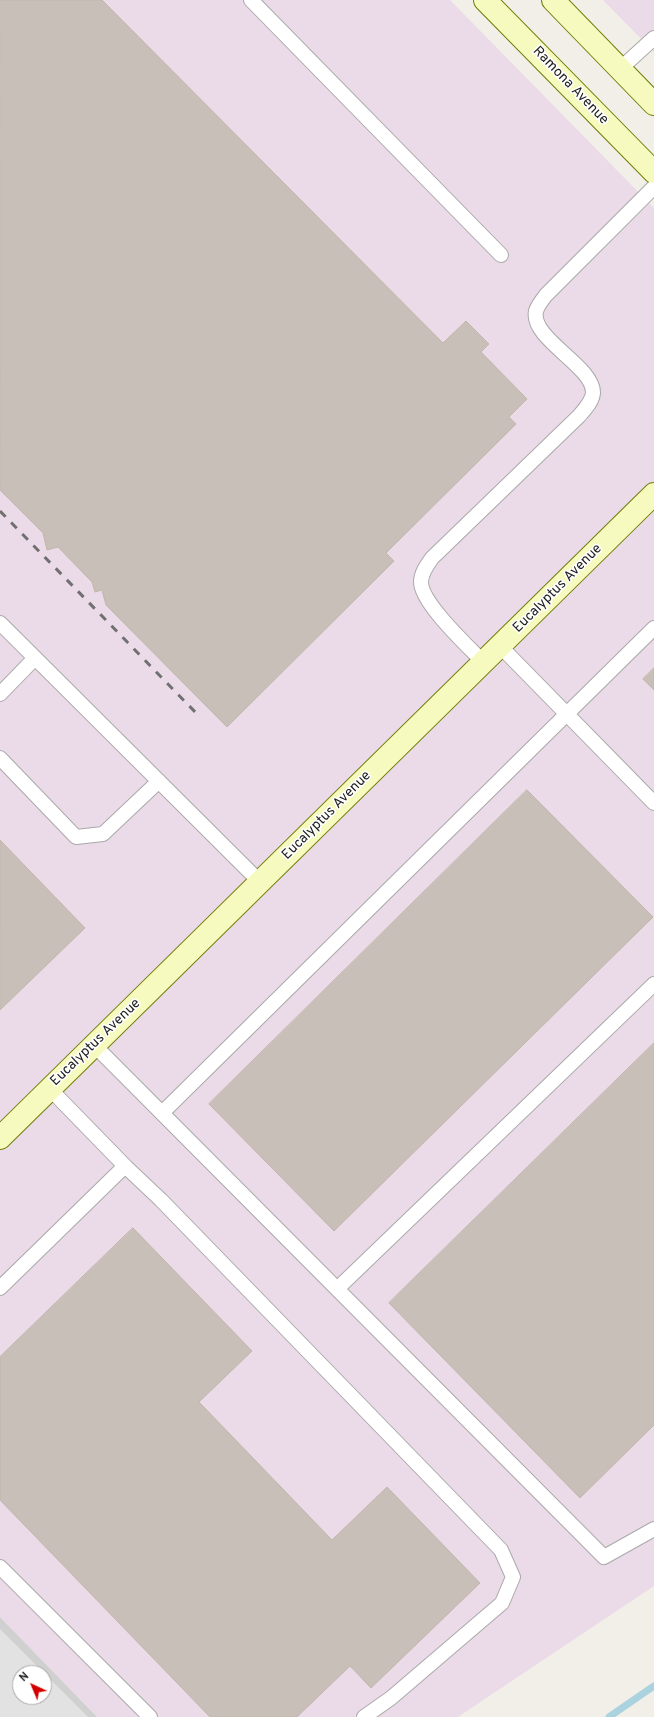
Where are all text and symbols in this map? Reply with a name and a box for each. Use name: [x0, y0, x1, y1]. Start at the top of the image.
street label: Ramona Avenue: [529, 44, 611, 128]
street label: Eucalyptus Avenue: [510, 541, 606, 637]
street label: Eucalyptus Avenue: [279, 768, 375, 864]
street label: Eucalyptus Avenue: [47, 996, 145, 1090]
north arrow: [12, 1665, 52, 1705]
text: N: [17, 1669, 32, 1685]

